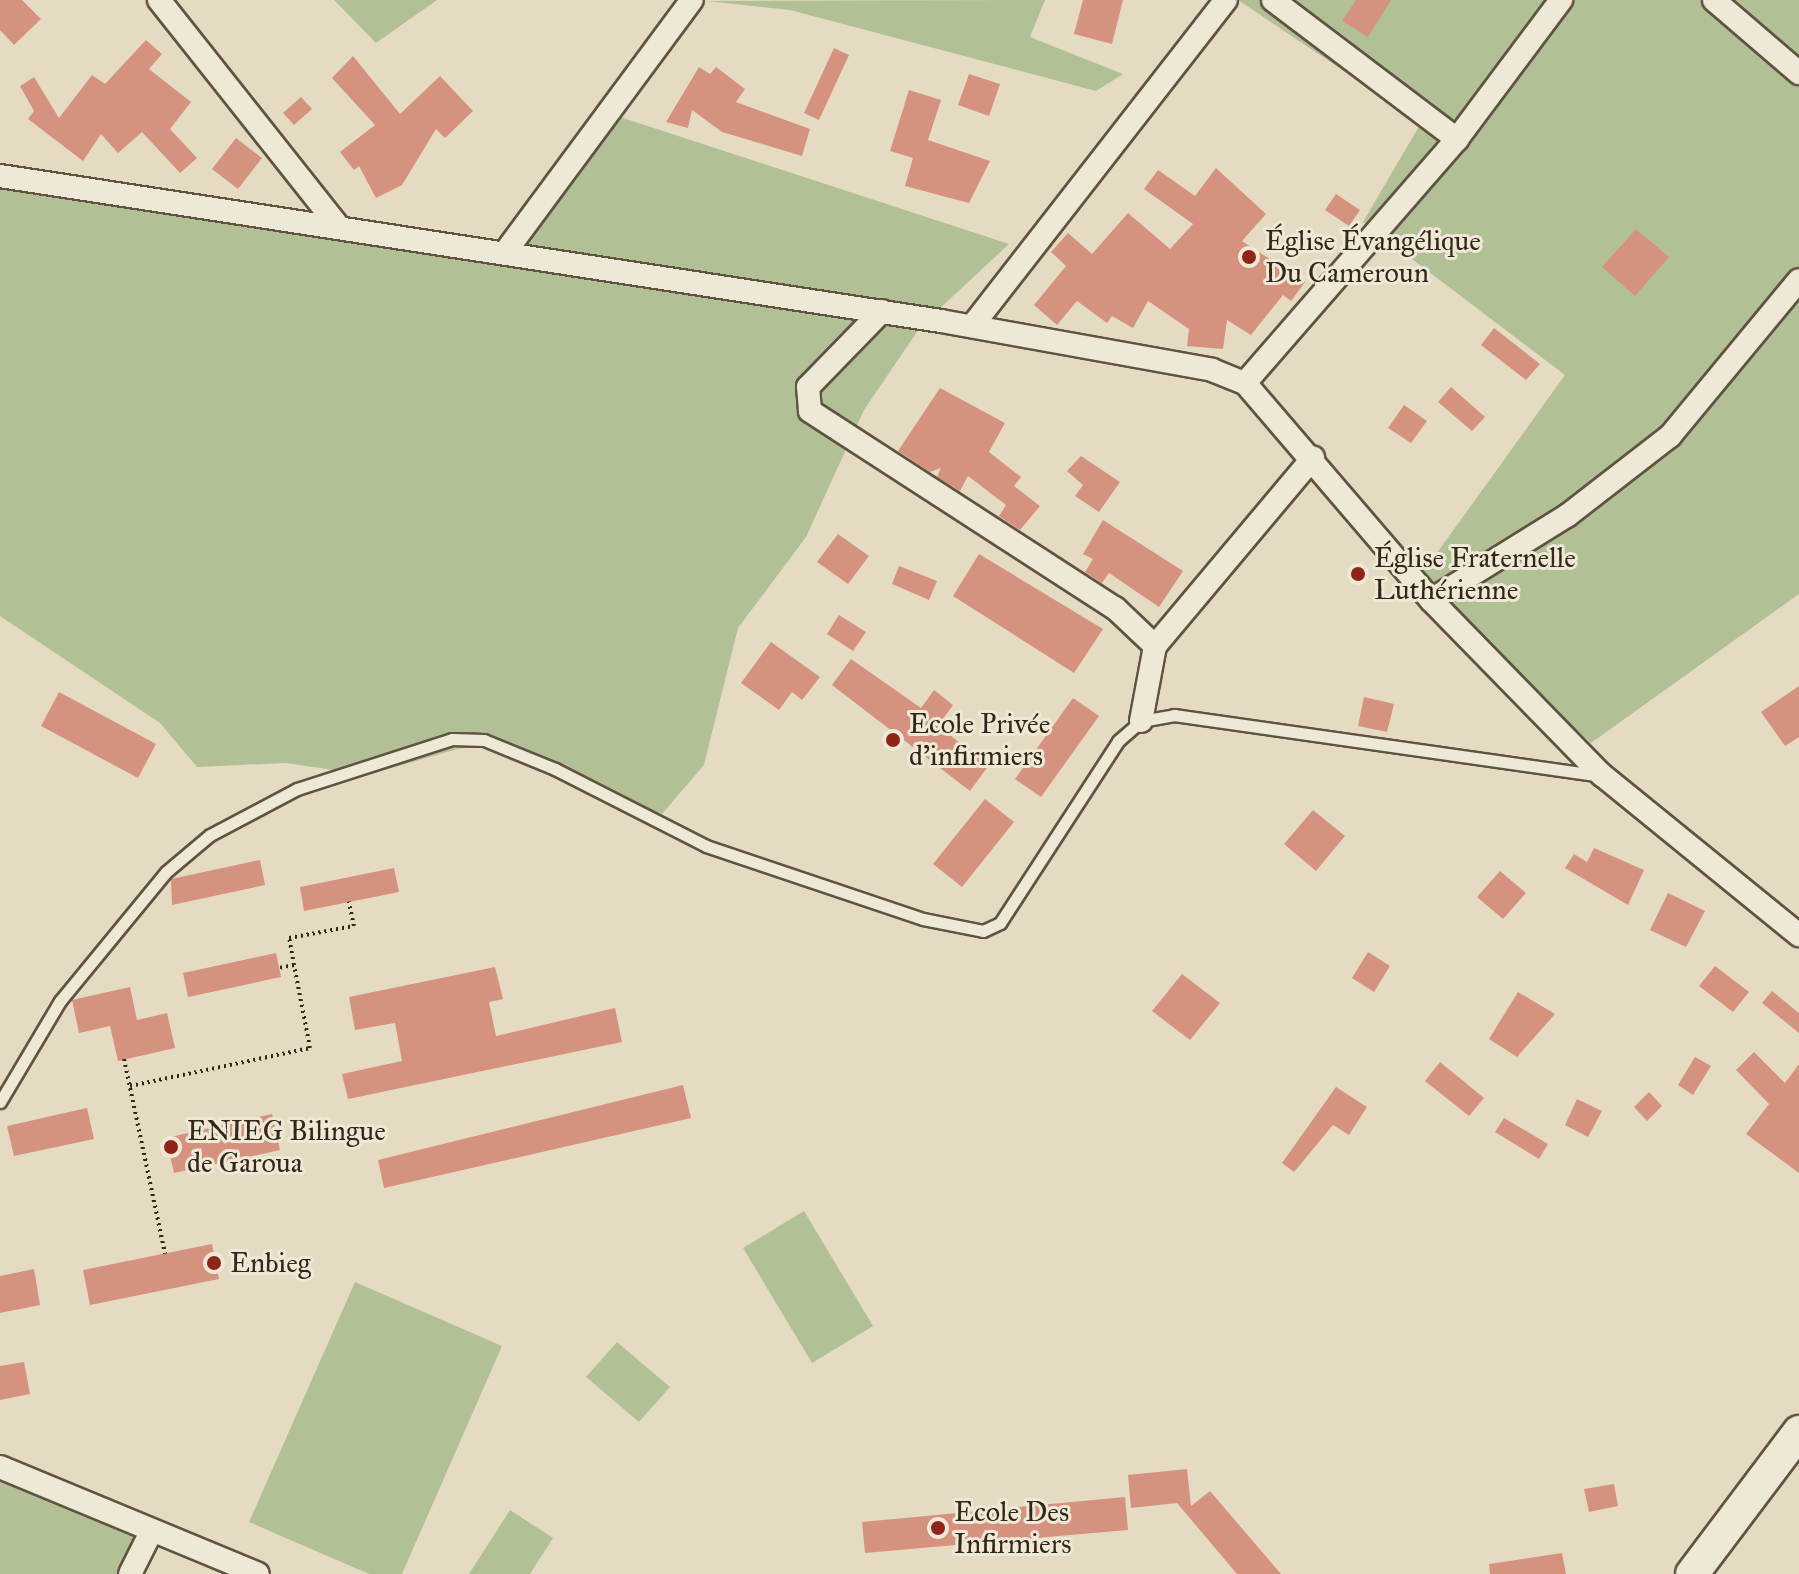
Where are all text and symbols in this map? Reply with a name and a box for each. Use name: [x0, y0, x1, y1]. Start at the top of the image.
place label: Église Évangélique Du Cameroun: [1265, 224, 1481, 290]
marker: Église Évangélique Du Cameroun: [1240, 248, 1258, 266]
place label: Église Fraternelle Luthérienne: [1374, 541, 1576, 607]
marker: Église Fraternelle Luthérienne: [1349, 565, 1367, 583]
place label: Ecole Privée d'infirmiers: [909, 707, 1050, 773]
marker: Ecole Privée d'infirmiers: [884, 731, 902, 749]
place label: ENIEG Bilingue de Garoua: [187, 1114, 386, 1180]
marker: ENIEG Bilingue de Garoua: [162, 1138, 180, 1156]
place label: Enbieg: [230, 1246, 311, 1280]
marker: Enbieg: [205, 1254, 223, 1272]
place label: Ecole Des Infirmiers: [954, 1495, 1071, 1561]
marker: Ecole Des Infirmiers: [929, 1519, 947, 1537]

